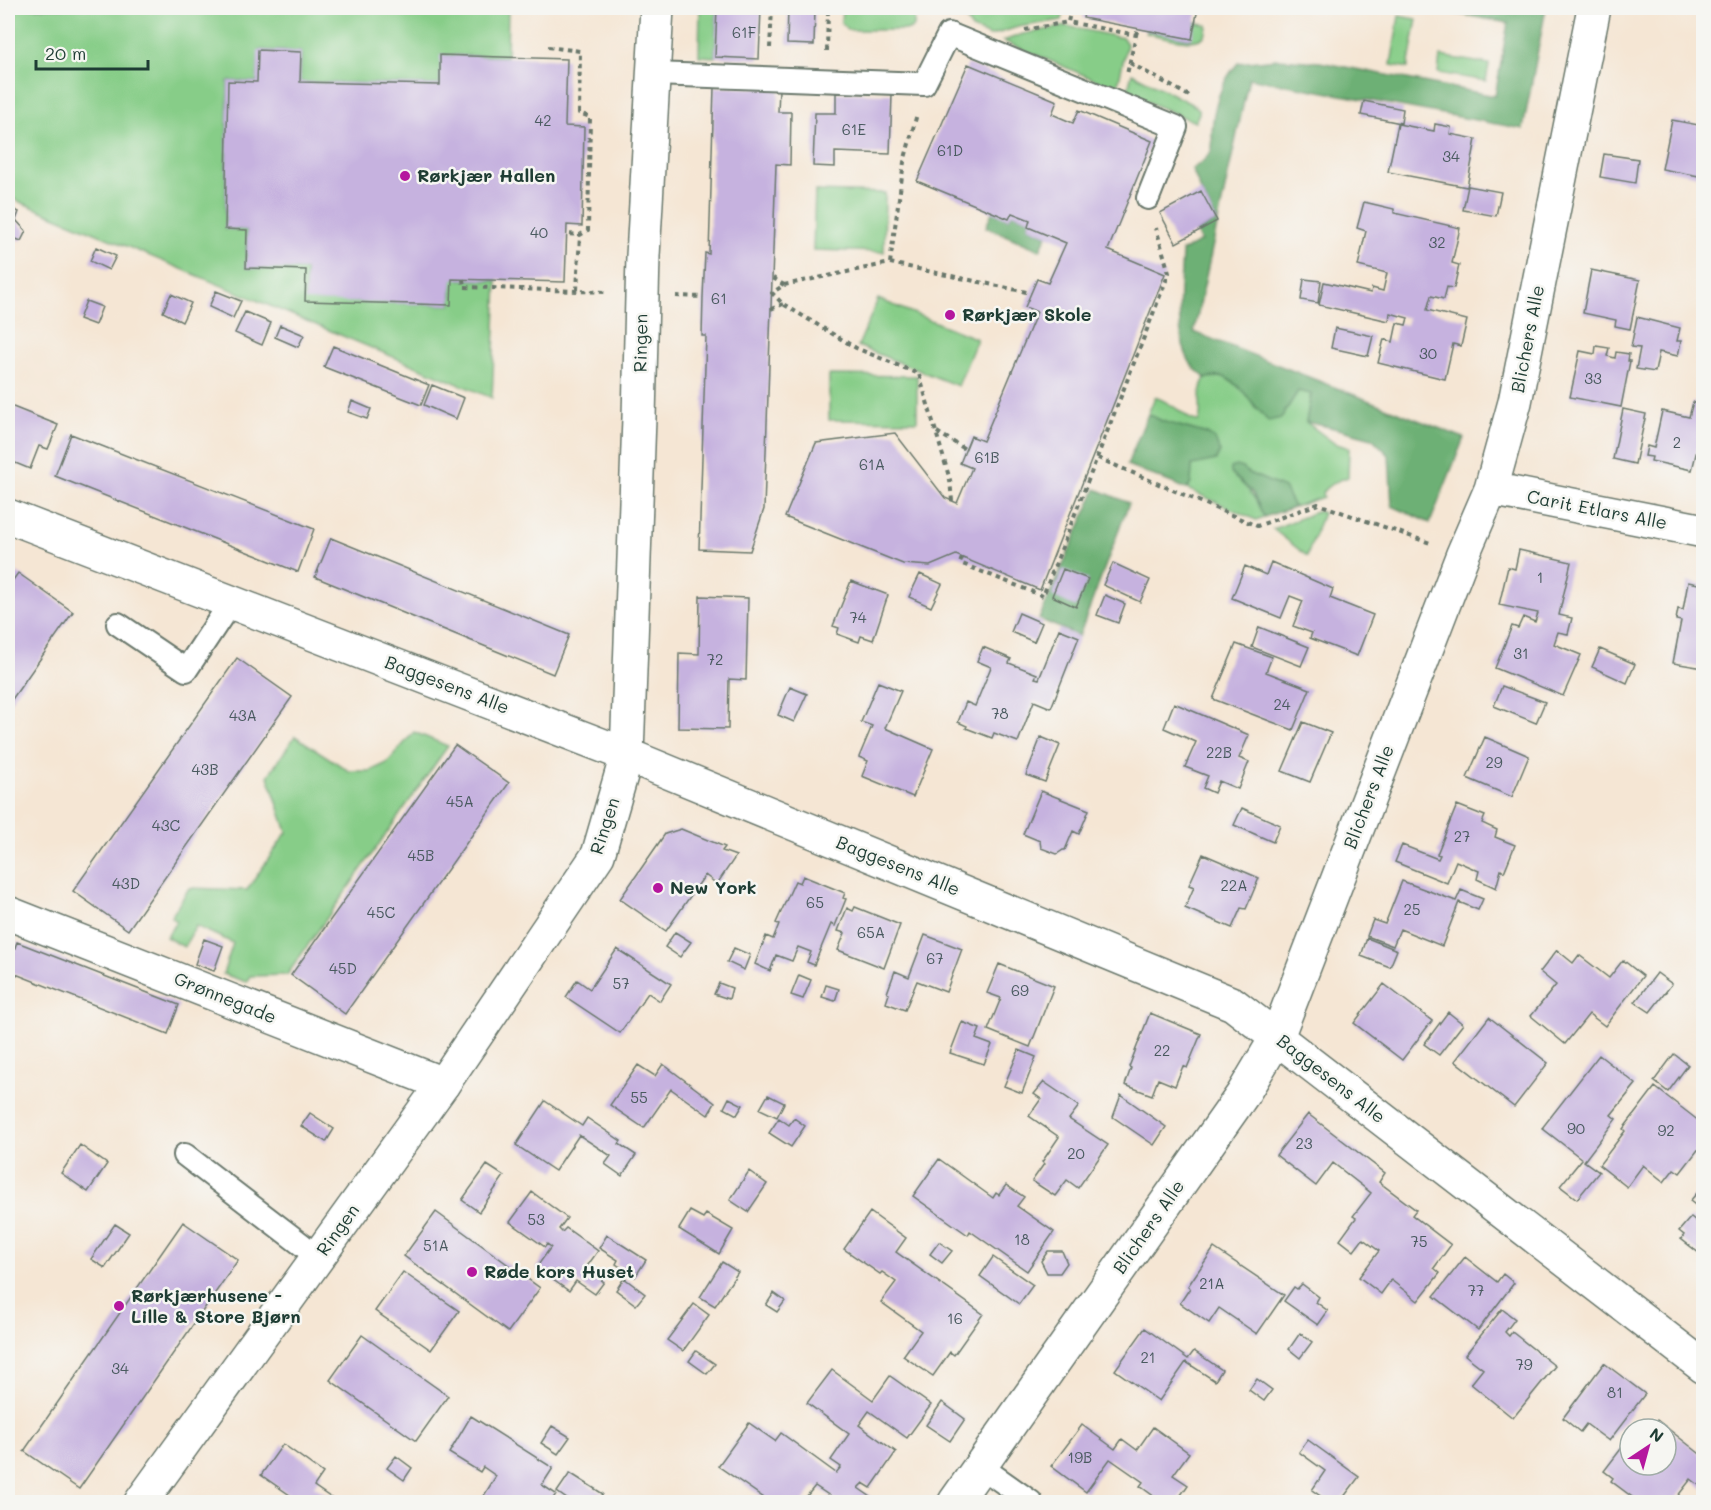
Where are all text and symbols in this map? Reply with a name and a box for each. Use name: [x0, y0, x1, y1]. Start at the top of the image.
house number: 61F: [732, 22, 756, 42]
scale bar: [36, 33, 148, 71]
text: 20 m: [45, 41, 86, 65]
house number: 42: [534, 110, 552, 130]
house number: 61E: [842, 119, 867, 139]
house number: 61D: [937, 140, 963, 160]
house number: 34: [1442, 146, 1460, 166]
place label: Rørkjær Hallen: [417, 163, 555, 187]
marker: Rørkjær Hallen: [398, 169, 412, 183]
house number: 40: [530, 222, 548, 242]
house number: 32: [1428, 232, 1446, 252]
street label: Blichers Alle: [1505, 283, 1549, 395]
house number: 61: [711, 288, 727, 308]
place label: Rørkjær Skole: [962, 302, 1092, 326]
marker: Rørkjær Skole: [943, 308, 957, 322]
street label: Ringen: [627, 313, 653, 372]
house number: 30: [1419, 343, 1437, 363]
house number: 33: [1584, 368, 1602, 388]
house number: 2: [1673, 432, 1681, 452]
house number: 61B: [974, 447, 1000, 467]
house number: 61A: [859, 454, 885, 474]
street label: Carit Etlars Alle: [1525, 484, 1669, 534]
house number: 1: [1537, 567, 1543, 587]
house number: 74: [849, 607, 867, 627]
house number: 31: [1513, 643, 1529, 663]
street label: Baggesens Alle: [382, 649, 513, 719]
house number: 72: [707, 649, 723, 669]
house number: 24: [1273, 694, 1291, 714]
house number: 78: [991, 703, 1009, 723]
house number: 43A: [229, 705, 257, 725]
street label: Blichers Alle: [1337, 741, 1399, 852]
house number: 22B: [1206, 742, 1232, 762]
house number: 29: [1485, 752, 1503, 772]
house number: 43B: [192, 759, 218, 779]
house number: 45A: [446, 791, 474, 811]
street label: Ringen: [584, 794, 625, 857]
house number: 43C: [152, 815, 180, 835]
house number: 27: [1454, 826, 1470, 846]
street label: Baggesens Alle: [833, 829, 964, 901]
house number: 45B: [408, 845, 434, 865]
house number: 43D: [112, 873, 140, 893]
place label: New York: [670, 875, 757, 899]
house number: 22A: [1220, 875, 1248, 895]
marker: New York: [651, 881, 665, 895]
house number: 65: [806, 892, 824, 912]
house number: 25: [1403, 899, 1421, 919]
house number: 45C: [367, 902, 395, 922]
house number: 65A: [857, 922, 885, 942]
house number: 67: [926, 948, 944, 968]
house number: 45D: [329, 958, 357, 978]
street label: Grønnegade: [171, 966, 280, 1029]
house number: 57: [612, 973, 630, 993]
house number: 69: [1011, 980, 1029, 1000]
street label: Baggesens Alle: [1272, 1028, 1391, 1128]
house number: 22: [1154, 1040, 1170, 1060]
house number: 55: [630, 1087, 648, 1107]
house number: 90: [1567, 1118, 1585, 1138]
house number: 92: [1657, 1120, 1675, 1140]
house number: 23: [1295, 1133, 1313, 1153]
house number: 20: [1067, 1143, 1085, 1163]
street label: Blichers Alle: [1107, 1175, 1189, 1278]
street label: Ringen: [310, 1199, 364, 1260]
house number: 53: [527, 1209, 545, 1229]
house number: 18: [1014, 1229, 1030, 1249]
house number: 75: [1410, 1231, 1428, 1251]
house number: 51A: [423, 1235, 449, 1255]
place label: Røde kors Huset: [484, 1259, 634, 1283]
marker: Røde kors Huset: [465, 1265, 479, 1279]
house number: 21A: [1199, 1273, 1225, 1293]
house number: 77: [1468, 1280, 1484, 1300]
place label: Rørkjærhusene - Lille & Store Bjørn: [131, 1283, 301, 1328]
marker: Rørkjærhusene - Lille & Store Bjørn: [112, 1299, 126, 1313]
house number: 16: [947, 1308, 963, 1328]
house number: 21: [1140, 1347, 1156, 1367]
house number: 79: [1515, 1354, 1533, 1374]
house number: 34: [111, 1358, 129, 1378]
house number: 81: [1607, 1382, 1623, 1402]
north arrow: [1618, 1417, 1678, 1477]
text: N: [1646, 1422, 1668, 1447]
house number: 19B: [1068, 1447, 1092, 1467]

